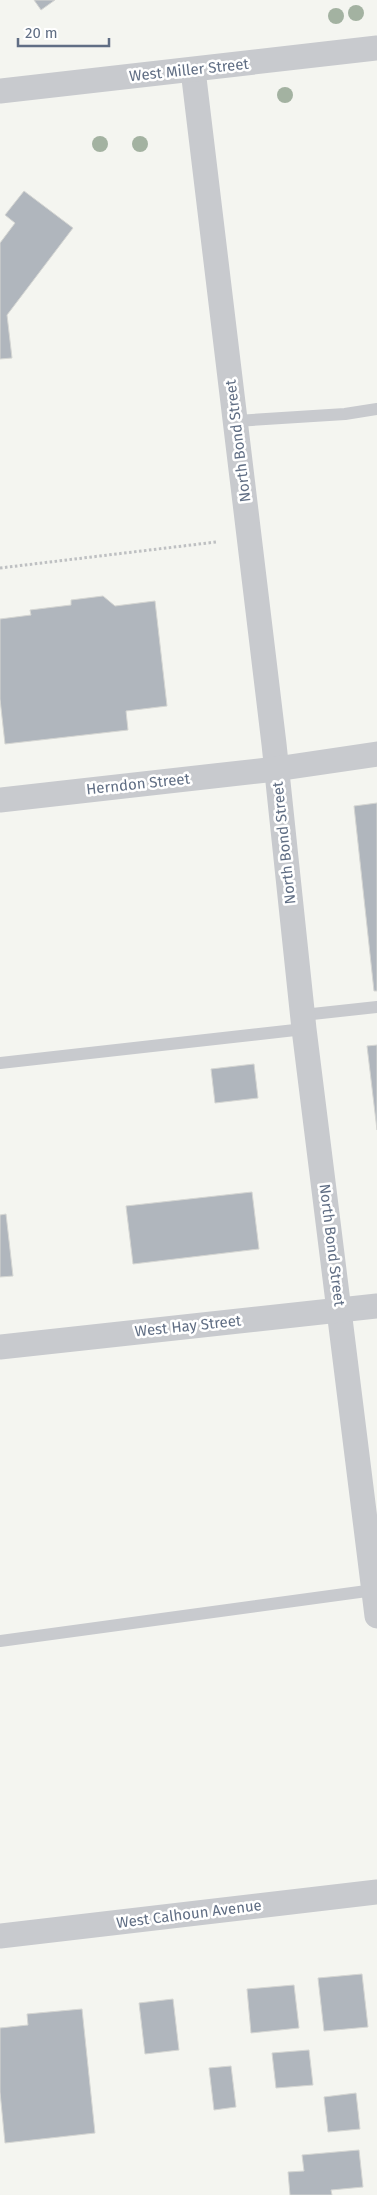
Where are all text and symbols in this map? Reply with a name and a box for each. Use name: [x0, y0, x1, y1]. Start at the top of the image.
scale bar: [18, 15, 109, 47]
text: 20 m: [25, 24, 58, 42]
street label: West Miller Street: [128, 55, 250, 85]
street label: North Bond Street: [221, 378, 254, 503]
street label: Herndon Street: [85, 770, 191, 798]
street label: North Bond Street: [269, 780, 299, 905]
street label: North Bond Street: [316, 1183, 349, 1308]
street label: West Hay Street: [134, 1311, 243, 1341]
street label: West Calhoun Avenue: [115, 1896, 263, 1932]

